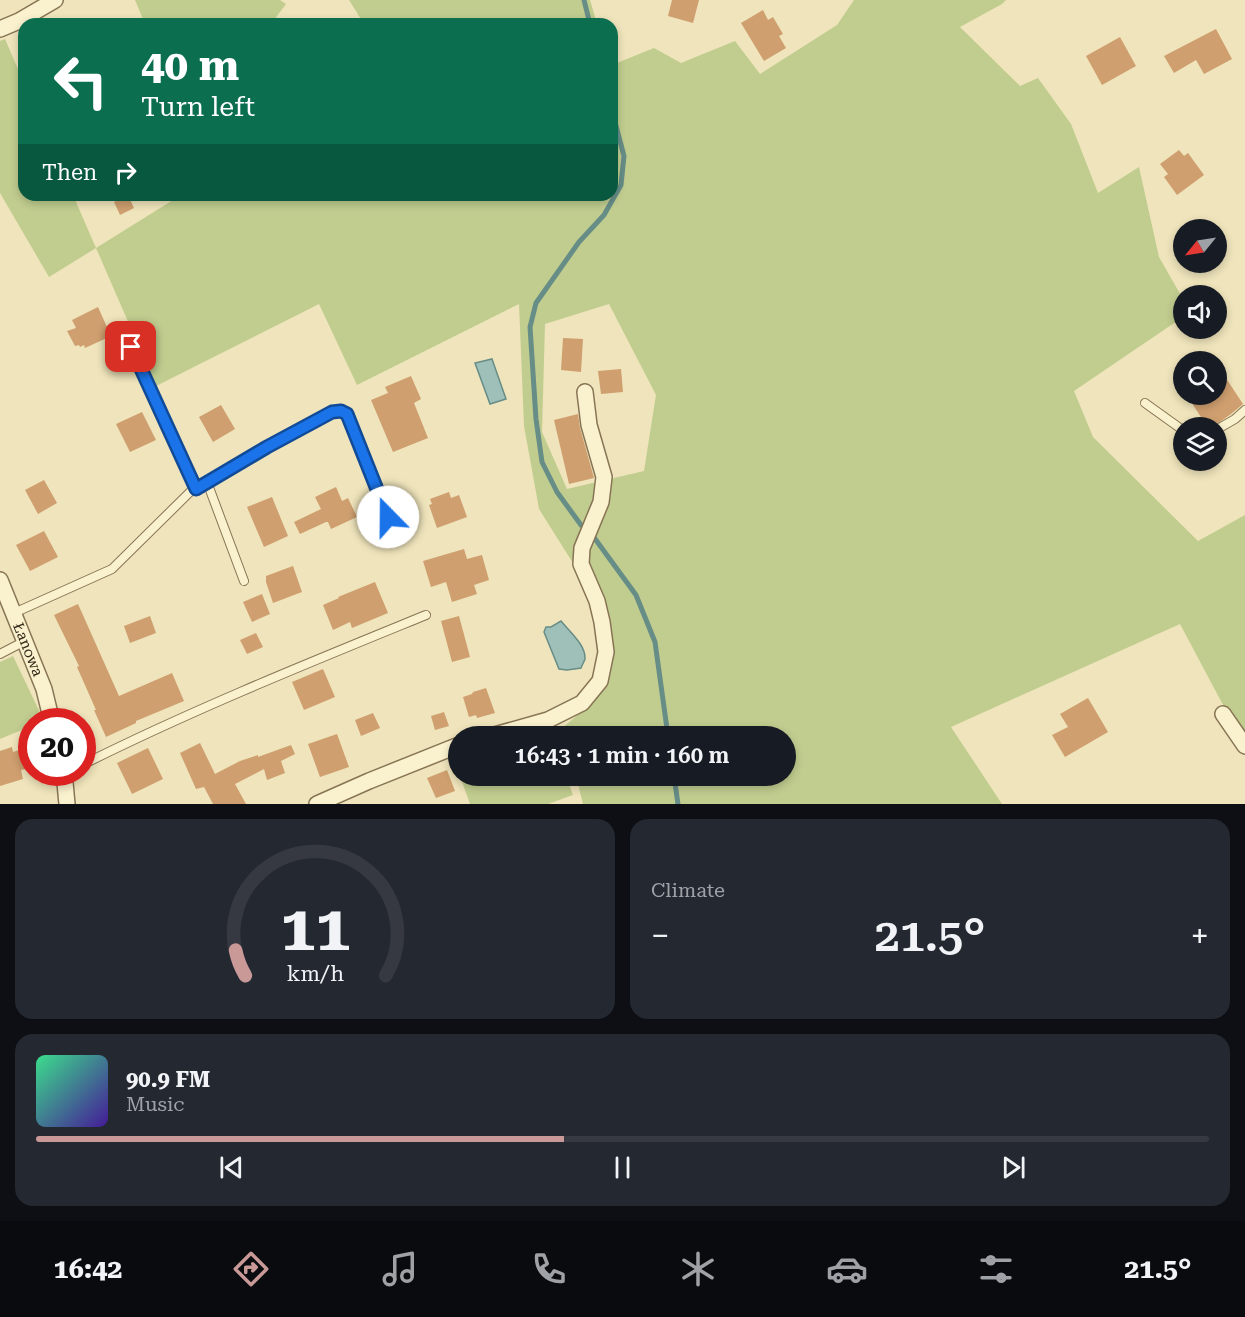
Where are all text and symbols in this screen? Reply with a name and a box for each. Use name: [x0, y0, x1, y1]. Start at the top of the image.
text: 40 m: [141, 41, 239, 90]
icon: left: [42, 42, 120, 120]
text: Turn left: [141, 91, 255, 123]
icon: right: [109, 156, 142, 189]
text: Then: [42, 160, 97, 185]
north arrow: [1173, 219, 1227, 273]
map controls: [1173, 219, 1227, 471]
button: sound: [1173, 285, 1227, 339]
pin: [105, 321, 156, 372]
icon: arrive: [114, 330, 147, 363]
button: search: [1173, 351, 1227, 405]
button: layers: [1173, 417, 1227, 471]
position arrow: [356, 485, 420, 549]
street label: Łanowa: [9, 620, 47, 679]
speed limit sign: 20: [18, 708, 96, 786]
text: 16:43 · 1 min · 160 m: [515, 743, 729, 768]
text: Climate: [651, 878, 725, 902]
text: 11: [280, 892, 350, 965]
text: 21.5°: [874, 909, 986, 962]
text: −: [651, 916, 669, 955]
text: +: [1191, 916, 1209, 955]
text: km/h: [286, 961, 344, 986]
text: 90.9 FM: [126, 1067, 210, 1092]
text: Music: [126, 1092, 185, 1116]
icon: previous: [215, 1151, 248, 1184]
icon: pause: [606, 1151, 639, 1184]
icon: next: [997, 1151, 1030, 1184]
icon: directions: [230, 1248, 272, 1290]
icon: music: [379, 1248, 421, 1290]
icon: phone: [528, 1248, 570, 1290]
icon: climate: [677, 1248, 719, 1290]
icon: car: [826, 1248, 868, 1290]
icon: filters: [975, 1248, 1017, 1290]
text: 16:42: [54, 1253, 122, 1285]
text: 21.5°: [1124, 1253, 1191, 1285]

